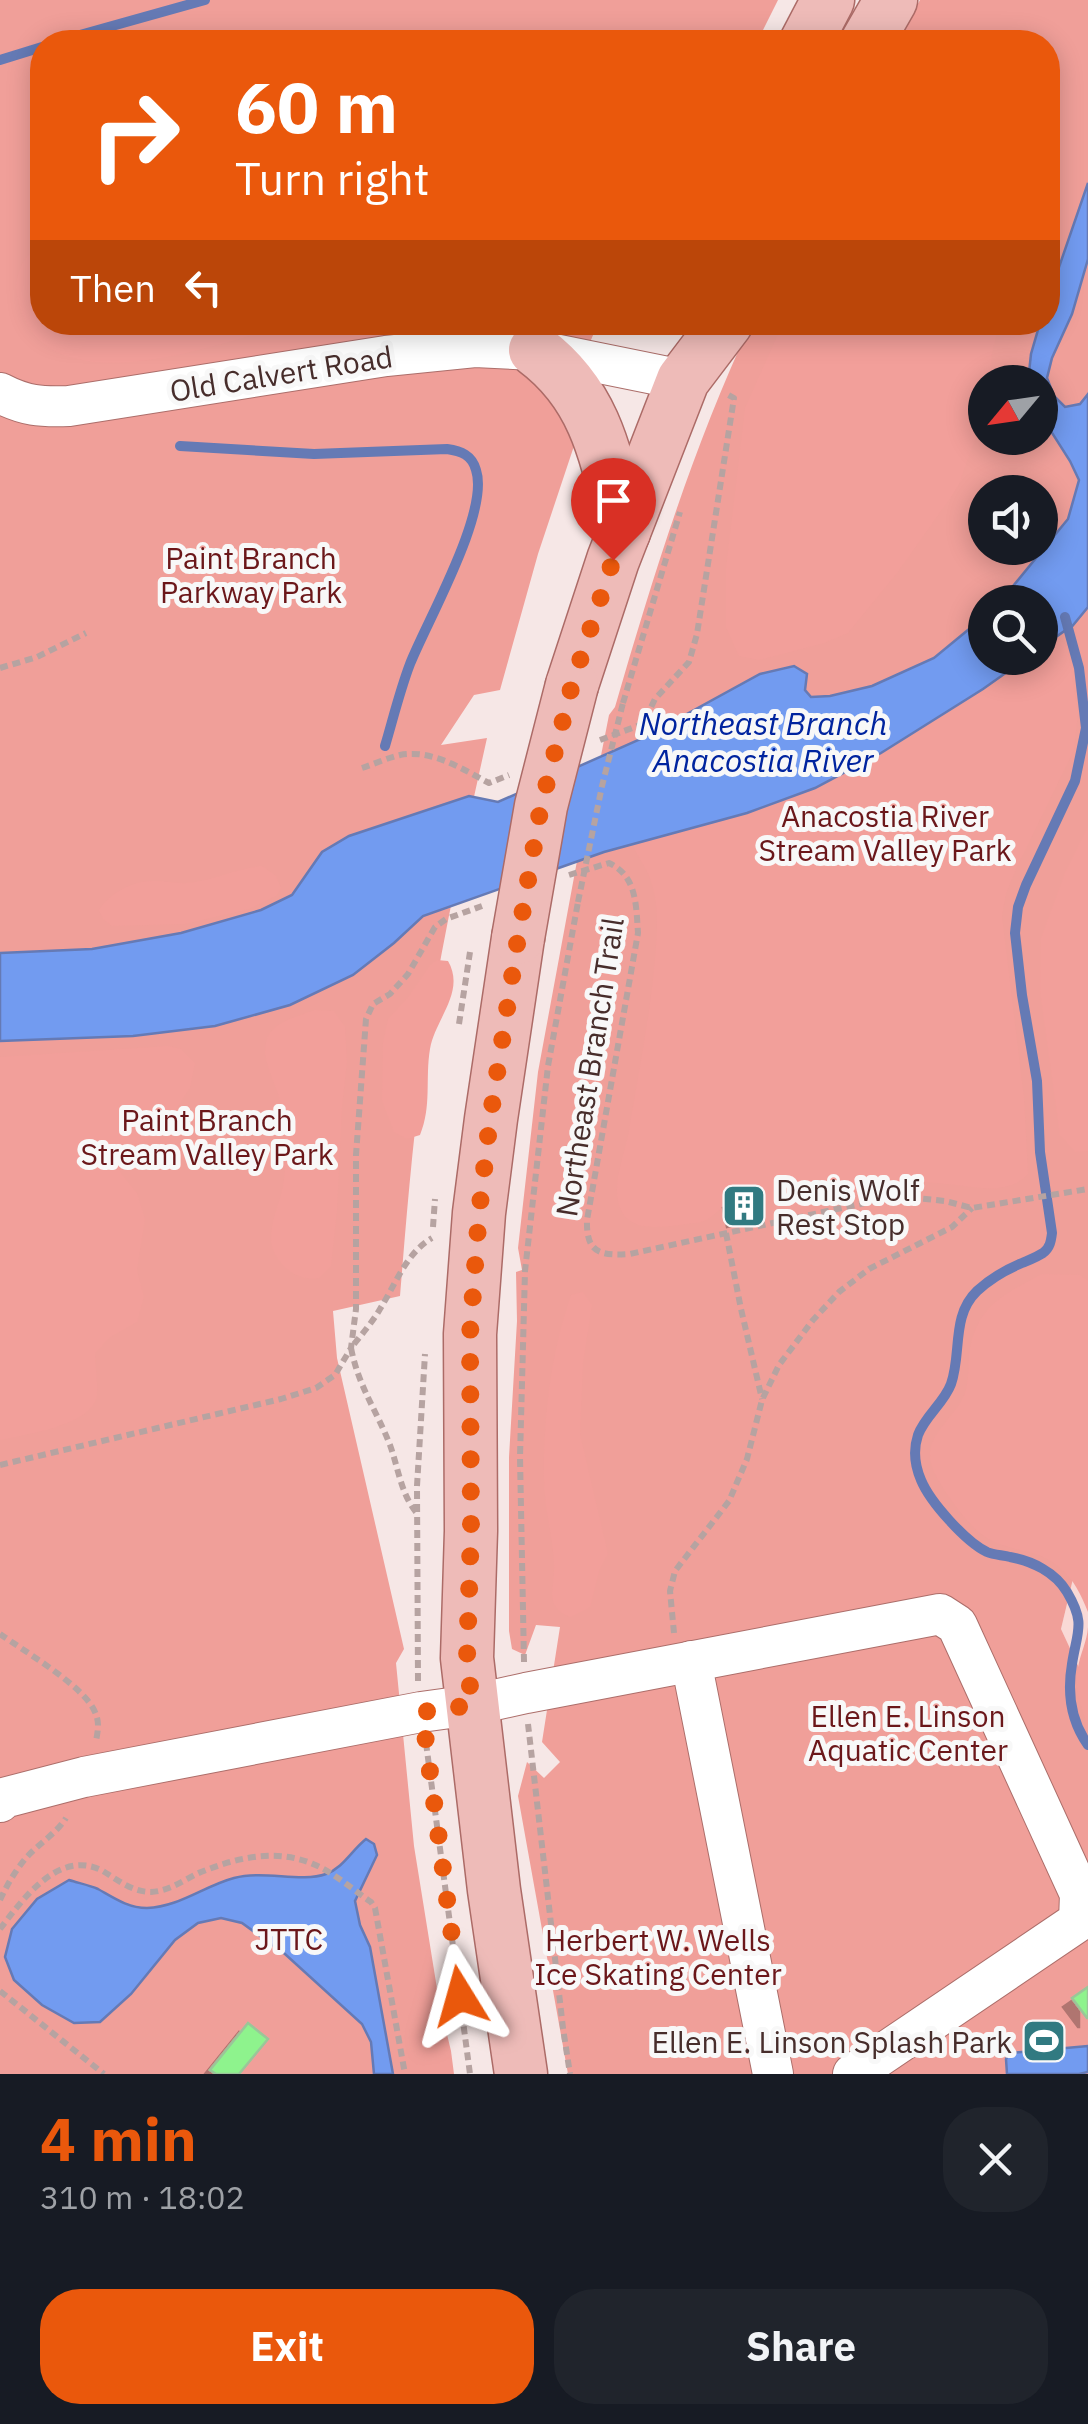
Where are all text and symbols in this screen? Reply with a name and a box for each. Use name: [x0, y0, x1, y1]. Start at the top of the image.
text: 60 m: [235, 61, 398, 152]
icon: right: [70, 70, 200, 200]
text: Turn right: [235, 149, 430, 207]
icon: left: [176, 260, 231, 315]
text: Then: [70, 263, 156, 312]
street label: Old Calvert Road: [167, 336, 395, 410]
north arrow: [968, 365, 1058, 455]
map controls: [968, 365, 1058, 675]
pin: [571, 458, 656, 561]
icon: arrive: [586, 473, 641, 528]
button: sound: [968, 475, 1058, 565]
park label: Paint Branch Parkway Park: [160, 538, 342, 611]
button: search: [968, 585, 1058, 675]
water label: Northeast Branch Anacostia River: [639, 702, 887, 781]
park label: Anacostia River Stream Valley Park: [758, 796, 1012, 869]
street label: Northeast Branch Trail: [546, 915, 632, 1219]
park label: Paint Branch Stream Valley Park: [80, 1100, 334, 1173]
place label: Denis Wolf Rest Stop: [776, 1170, 920, 1243]
building icon: Denis Wolf Rest Stop: [721, 1183, 767, 1229]
park label: Ellen E. Linson Aquatic Center: [808, 1696, 1008, 1769]
park label: JTTC: [255, 1919, 323, 1958]
park label: Herbert W. Wells Ice Skating Center: [534, 1920, 782, 1993]
position arrow: [408, 1944, 512, 2048]
sports icon: Ellen E. Linson Splash Park: [1021, 2018, 1067, 2064]
place label: Ellen E. Linson Splash Park: [651, 2022, 1012, 2061]
text: 4 min: [40, 2099, 197, 2178]
button: close: [943, 2107, 1048, 2212]
text: 310 m · 18:02: [40, 2176, 245, 2218]
button: Exit: [40, 2289, 534, 2404]
button: Share: [554, 2289, 1048, 2404]

